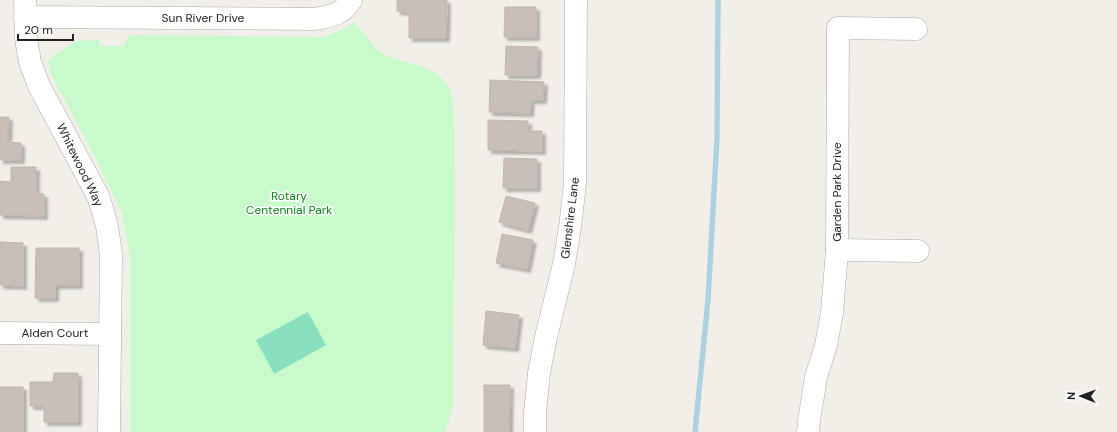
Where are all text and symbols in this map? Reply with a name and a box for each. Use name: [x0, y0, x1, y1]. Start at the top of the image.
street label: Sun River Drive: [162, 10, 245, 26]
scale bar: [18, 16, 73, 42]
text: 20 m: [24, 22, 53, 38]
street label: Whitewood Way: [53, 121, 107, 209]
street label: Garden Park Drive: [829, 142, 845, 242]
street label: Glenshire Lane: [557, 176, 583, 260]
park label: Rotary Centennial Park: [246, 188, 332, 218]
street label: Alden Court: [22, 325, 89, 341]
north arrow: [1061, 376, 1101, 416]
text: N: [1064, 392, 1078, 400]

